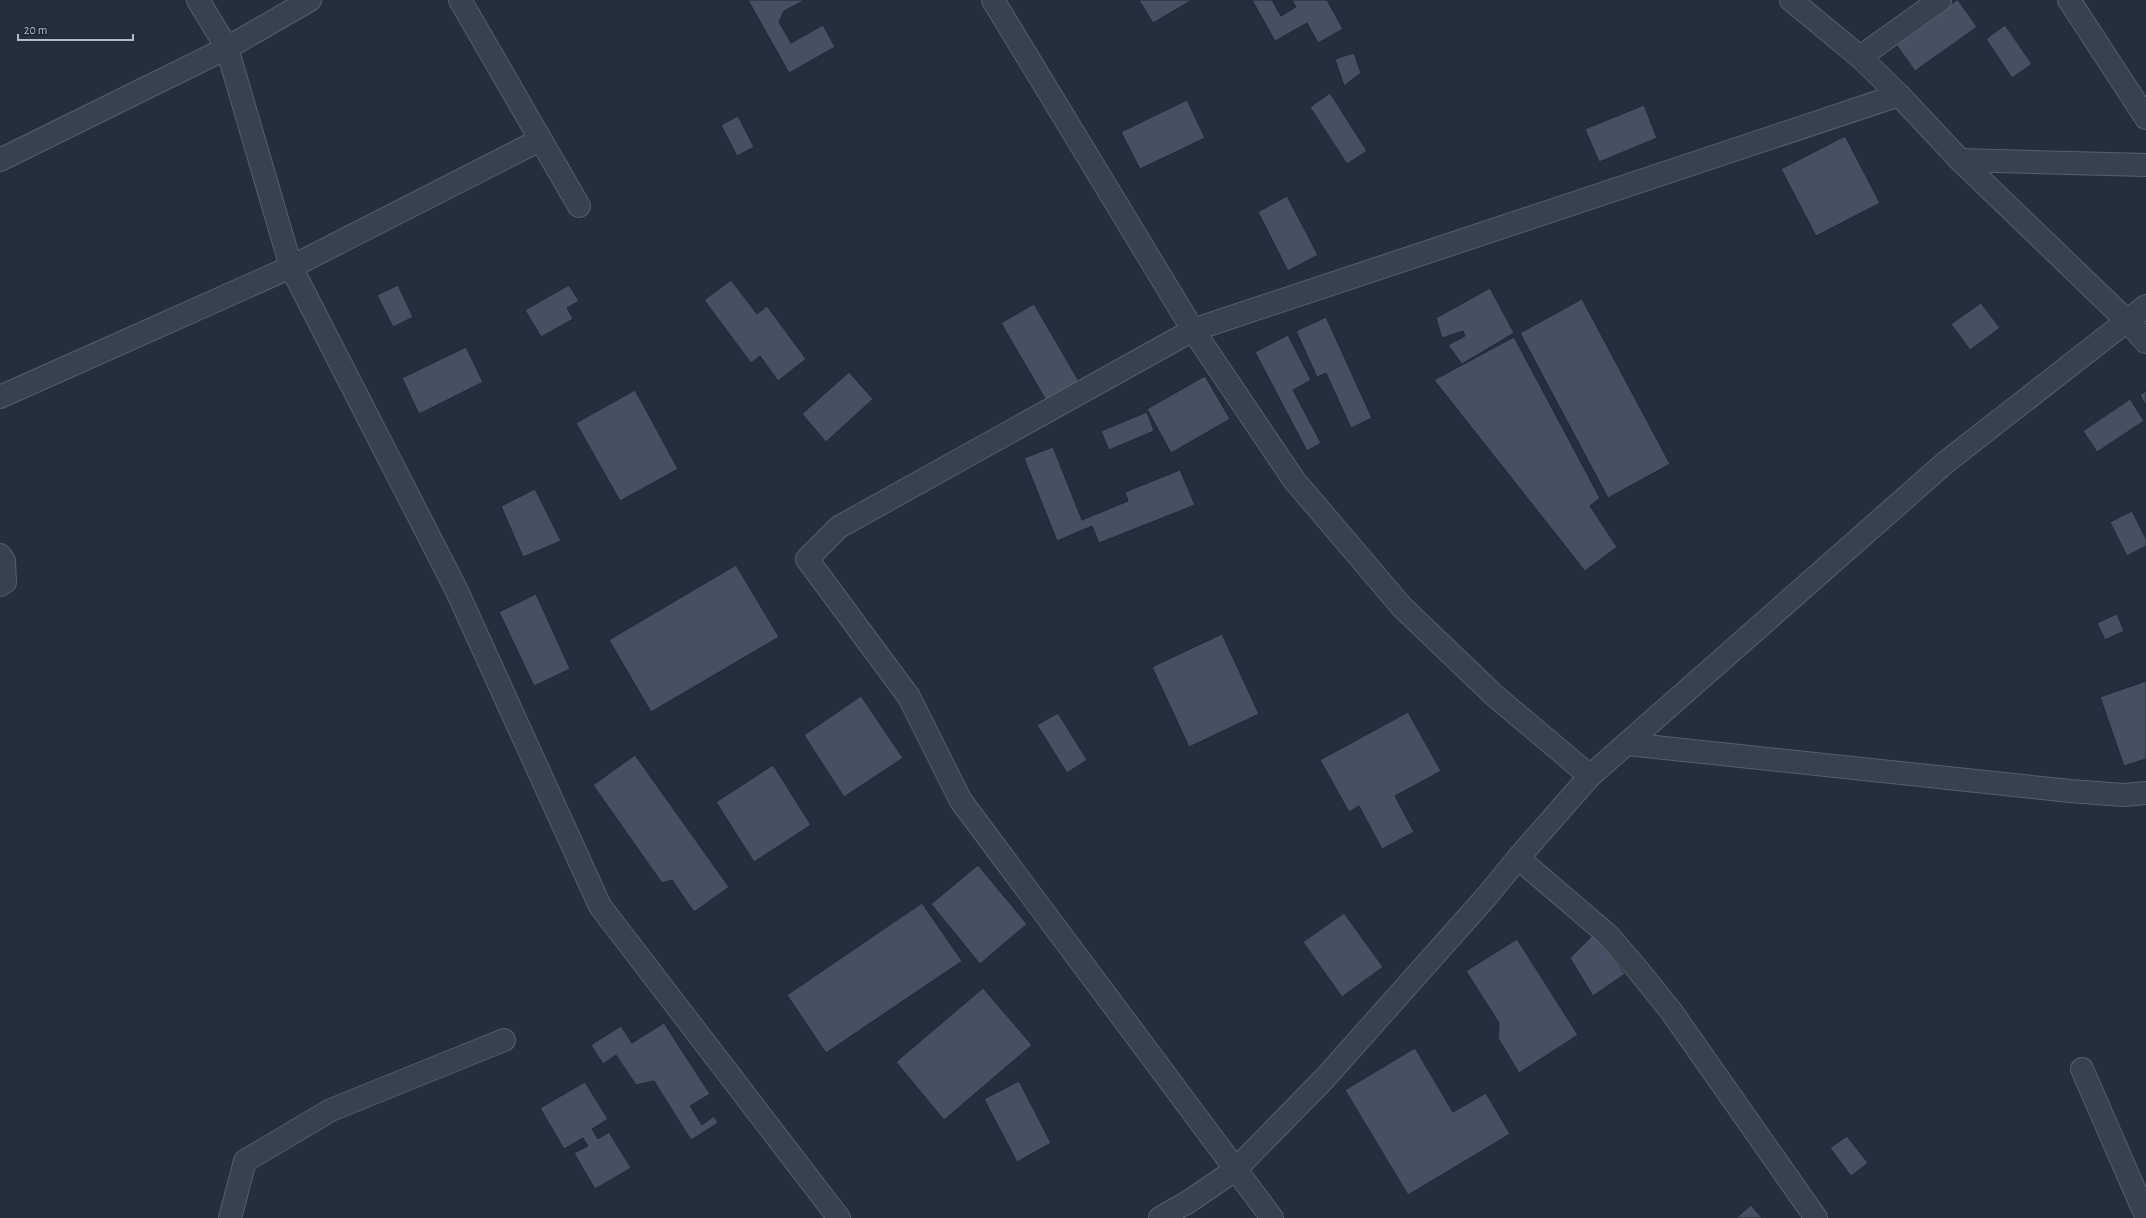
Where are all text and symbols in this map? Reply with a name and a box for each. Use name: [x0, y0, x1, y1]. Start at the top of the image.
scale bar: [18, 16, 133, 42]
text: 20 m: [24, 24, 47, 36]

